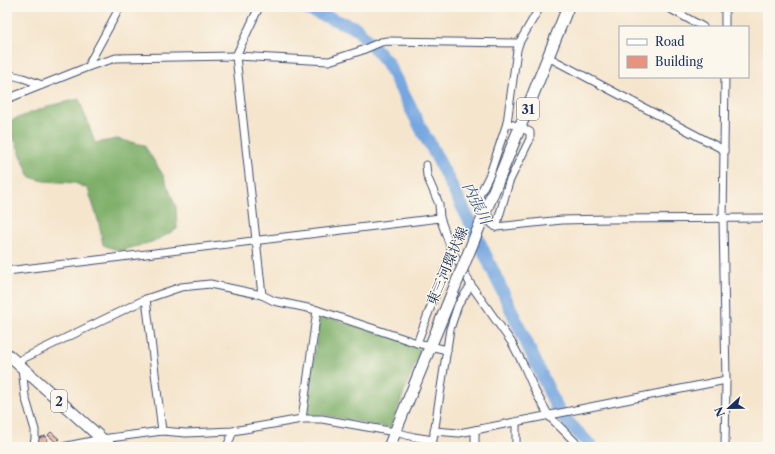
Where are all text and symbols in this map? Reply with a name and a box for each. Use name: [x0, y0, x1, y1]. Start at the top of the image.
legend: [619, 26, 749, 78]
text: Road: [655, 34, 685, 49]
text: Building: [655, 54, 703, 69]
road number: 31: [517, 98, 539, 120]
water label: 内張川: [458, 179, 497, 229]
street label: 東三河環状線: [422, 224, 472, 308]
north arrow: [709, 388, 749, 428]
road number: 2: [51, 390, 67, 412]
text: N: [711, 404, 728, 419]

